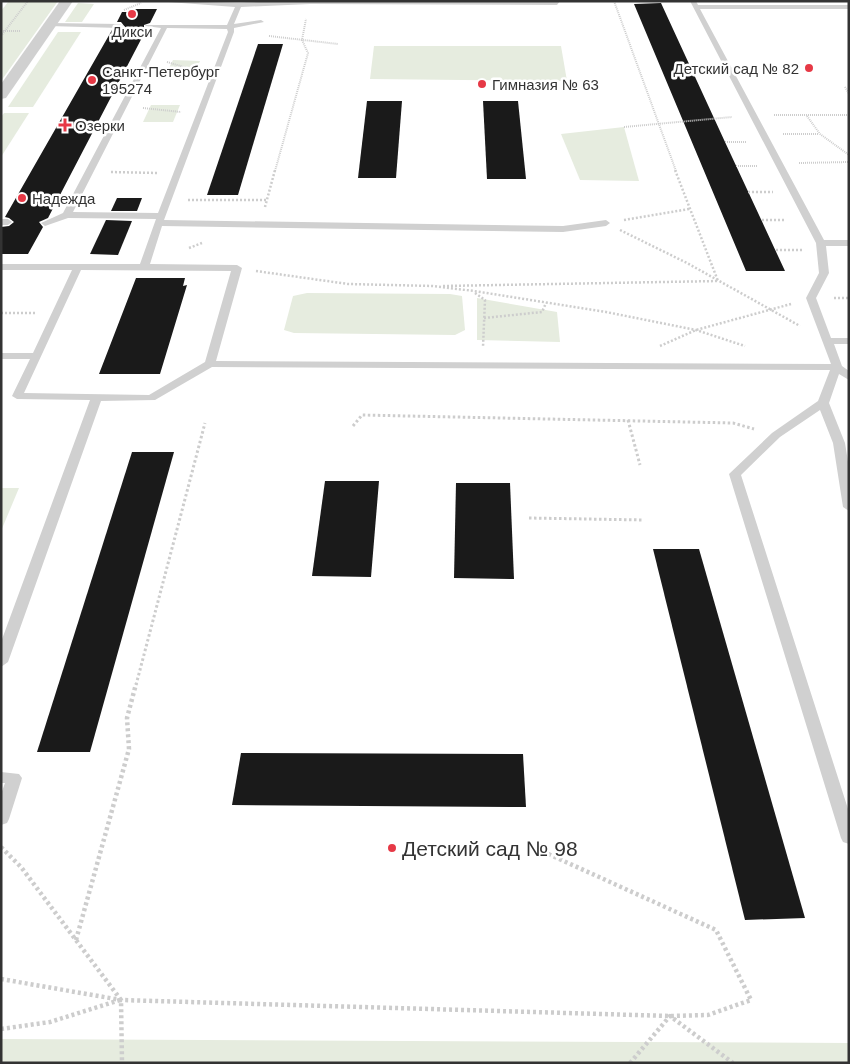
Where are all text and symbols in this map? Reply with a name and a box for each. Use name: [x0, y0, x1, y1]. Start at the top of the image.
marker: Дикси: [126, 8, 138, 20]
place label: Дикси: [111, 23, 153, 40]
place label: Детский сад № 82: [674, 60, 799, 77]
marker: Детский сад № 82: [803, 62, 815, 74]
place label: Санкт-Петербург 195274: [102, 63, 220, 97]
marker: Санкт-Петербург 195274: [86, 74, 98, 86]
place label: Гимназия № 63: [492, 76, 599, 93]
marker: Гимназия № 63: [476, 78, 488, 90]
place label: Озерки: [75, 117, 125, 134]
marker: Озерки: [59, 119, 71, 131]
place label: Надежда: [32, 190, 96, 207]
marker: Надежда: [16, 192, 28, 204]
place label: Детский сад № 98: [402, 837, 578, 860]
marker: Детский сад № 98: [386, 842, 398, 854]

